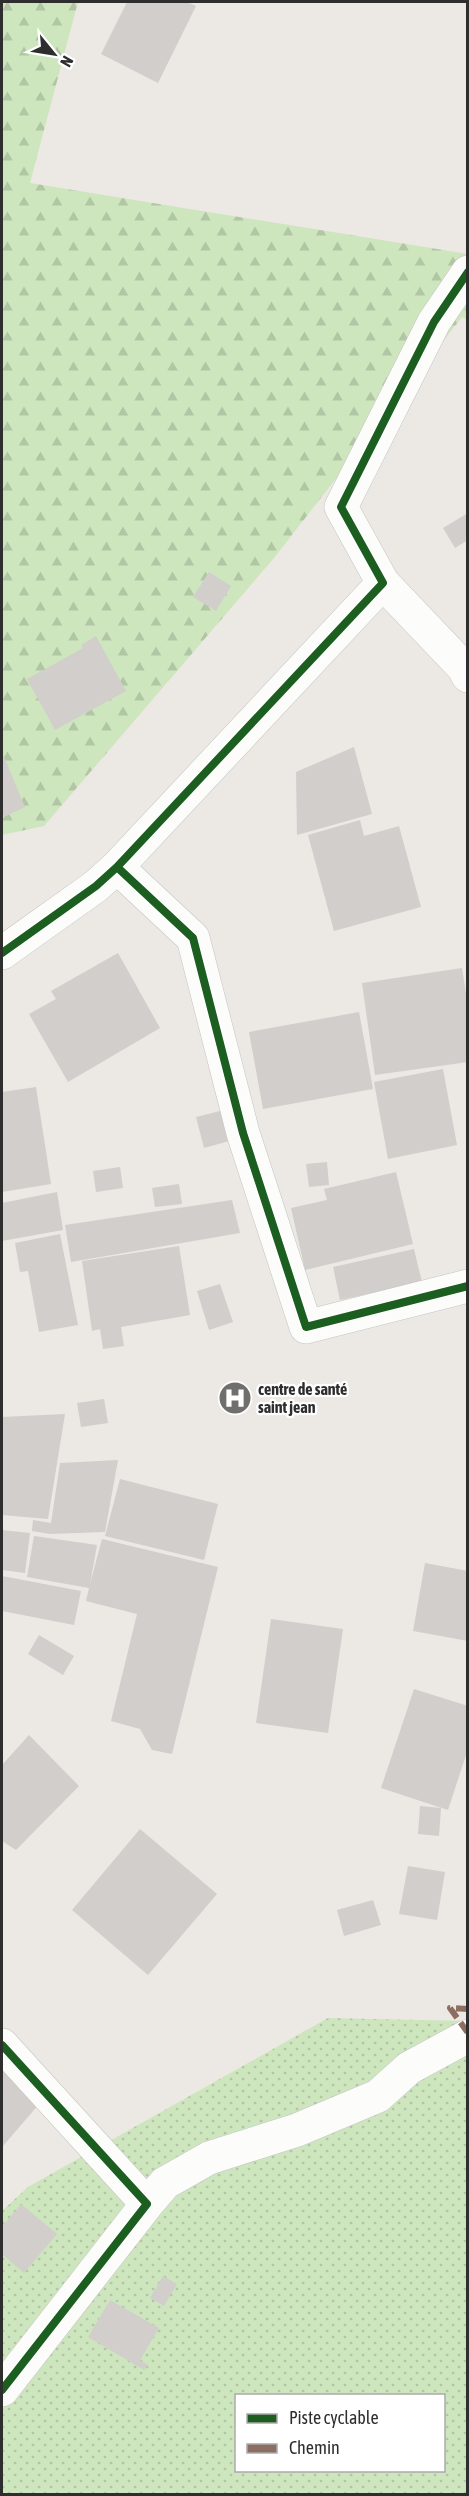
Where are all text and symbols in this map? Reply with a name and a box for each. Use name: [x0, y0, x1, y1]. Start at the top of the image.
north arrow: [24, 24, 84, 84]
text: N: [57, 53, 77, 70]
hospital icon: centre de santé saint jean: [217, 1380, 253, 1416]
place label: centre de santé saint jean: [258, 1380, 347, 1416]
legend: [235, 2394, 445, 2472]
text: Piste cyclable: [289, 2407, 379, 2428]
text: Chemin: [289, 2437, 340, 2458]

